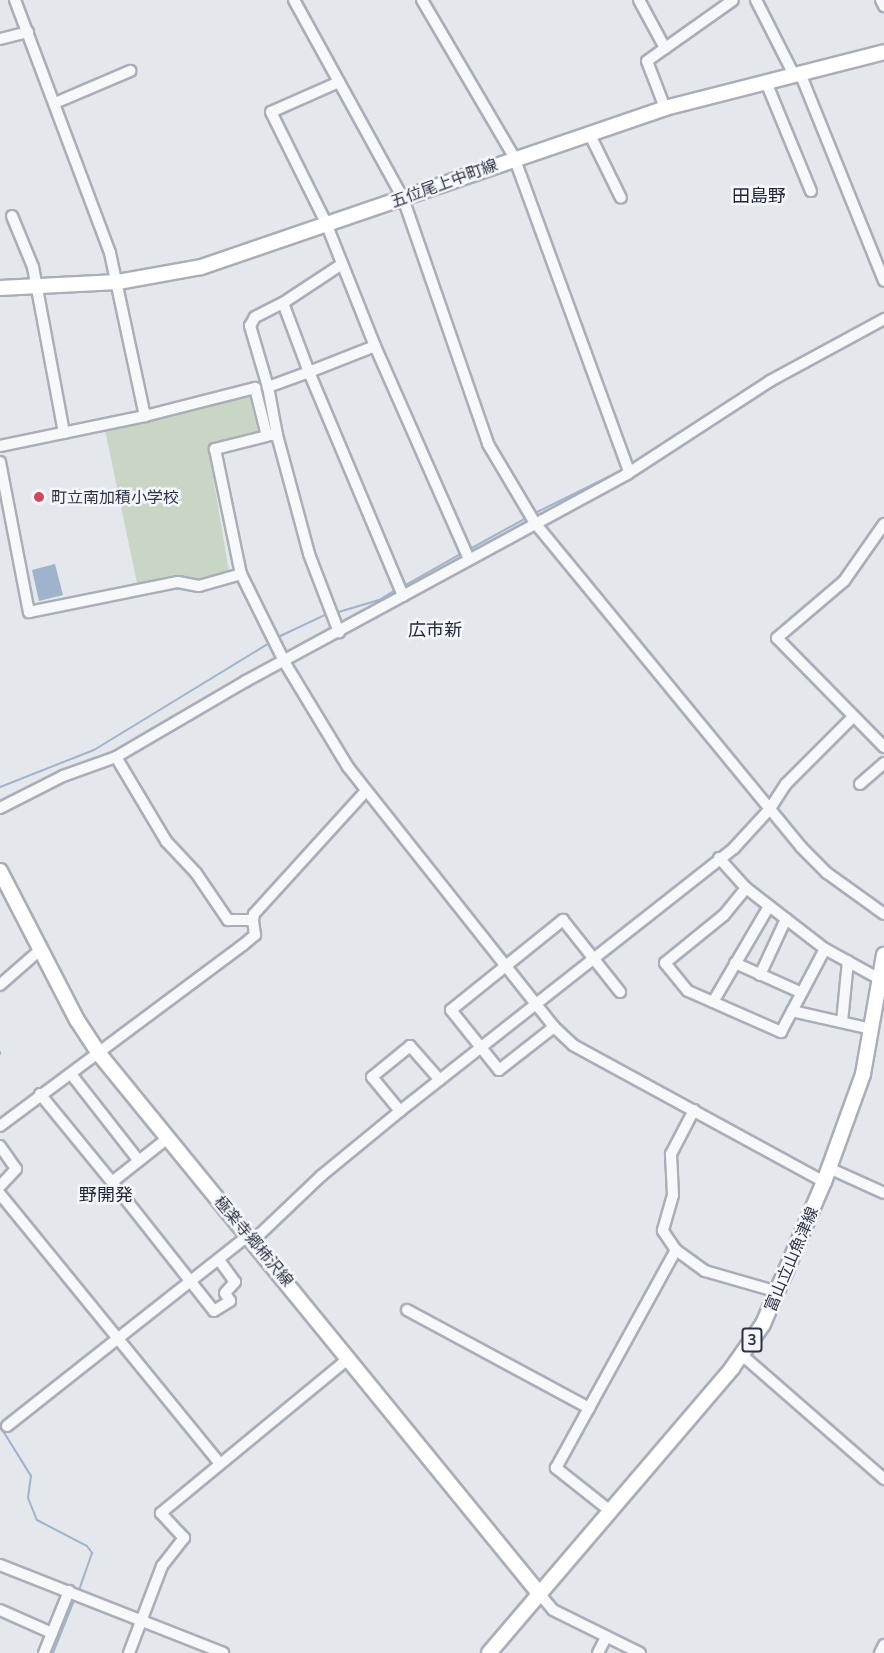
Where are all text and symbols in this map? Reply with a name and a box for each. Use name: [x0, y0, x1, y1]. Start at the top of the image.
street label: 五位尾上中町線: [388, 155, 500, 211]
district label: 田島野: [732, 185, 786, 207]
place label: 町立南加積小学校: [51, 487, 179, 507]
marker: 町立南加積小学校: [32, 490, 46, 504]
district label: 広市新: [408, 619, 462, 641]
district label: 野開発: [79, 1184, 133, 1206]
street label: 極楽寺郷柿沢線: [211, 1192, 297, 1290]
street label: 富山立山魚津線: [760, 1204, 822, 1314]
road number: 3: [742, 1328, 762, 1352]

